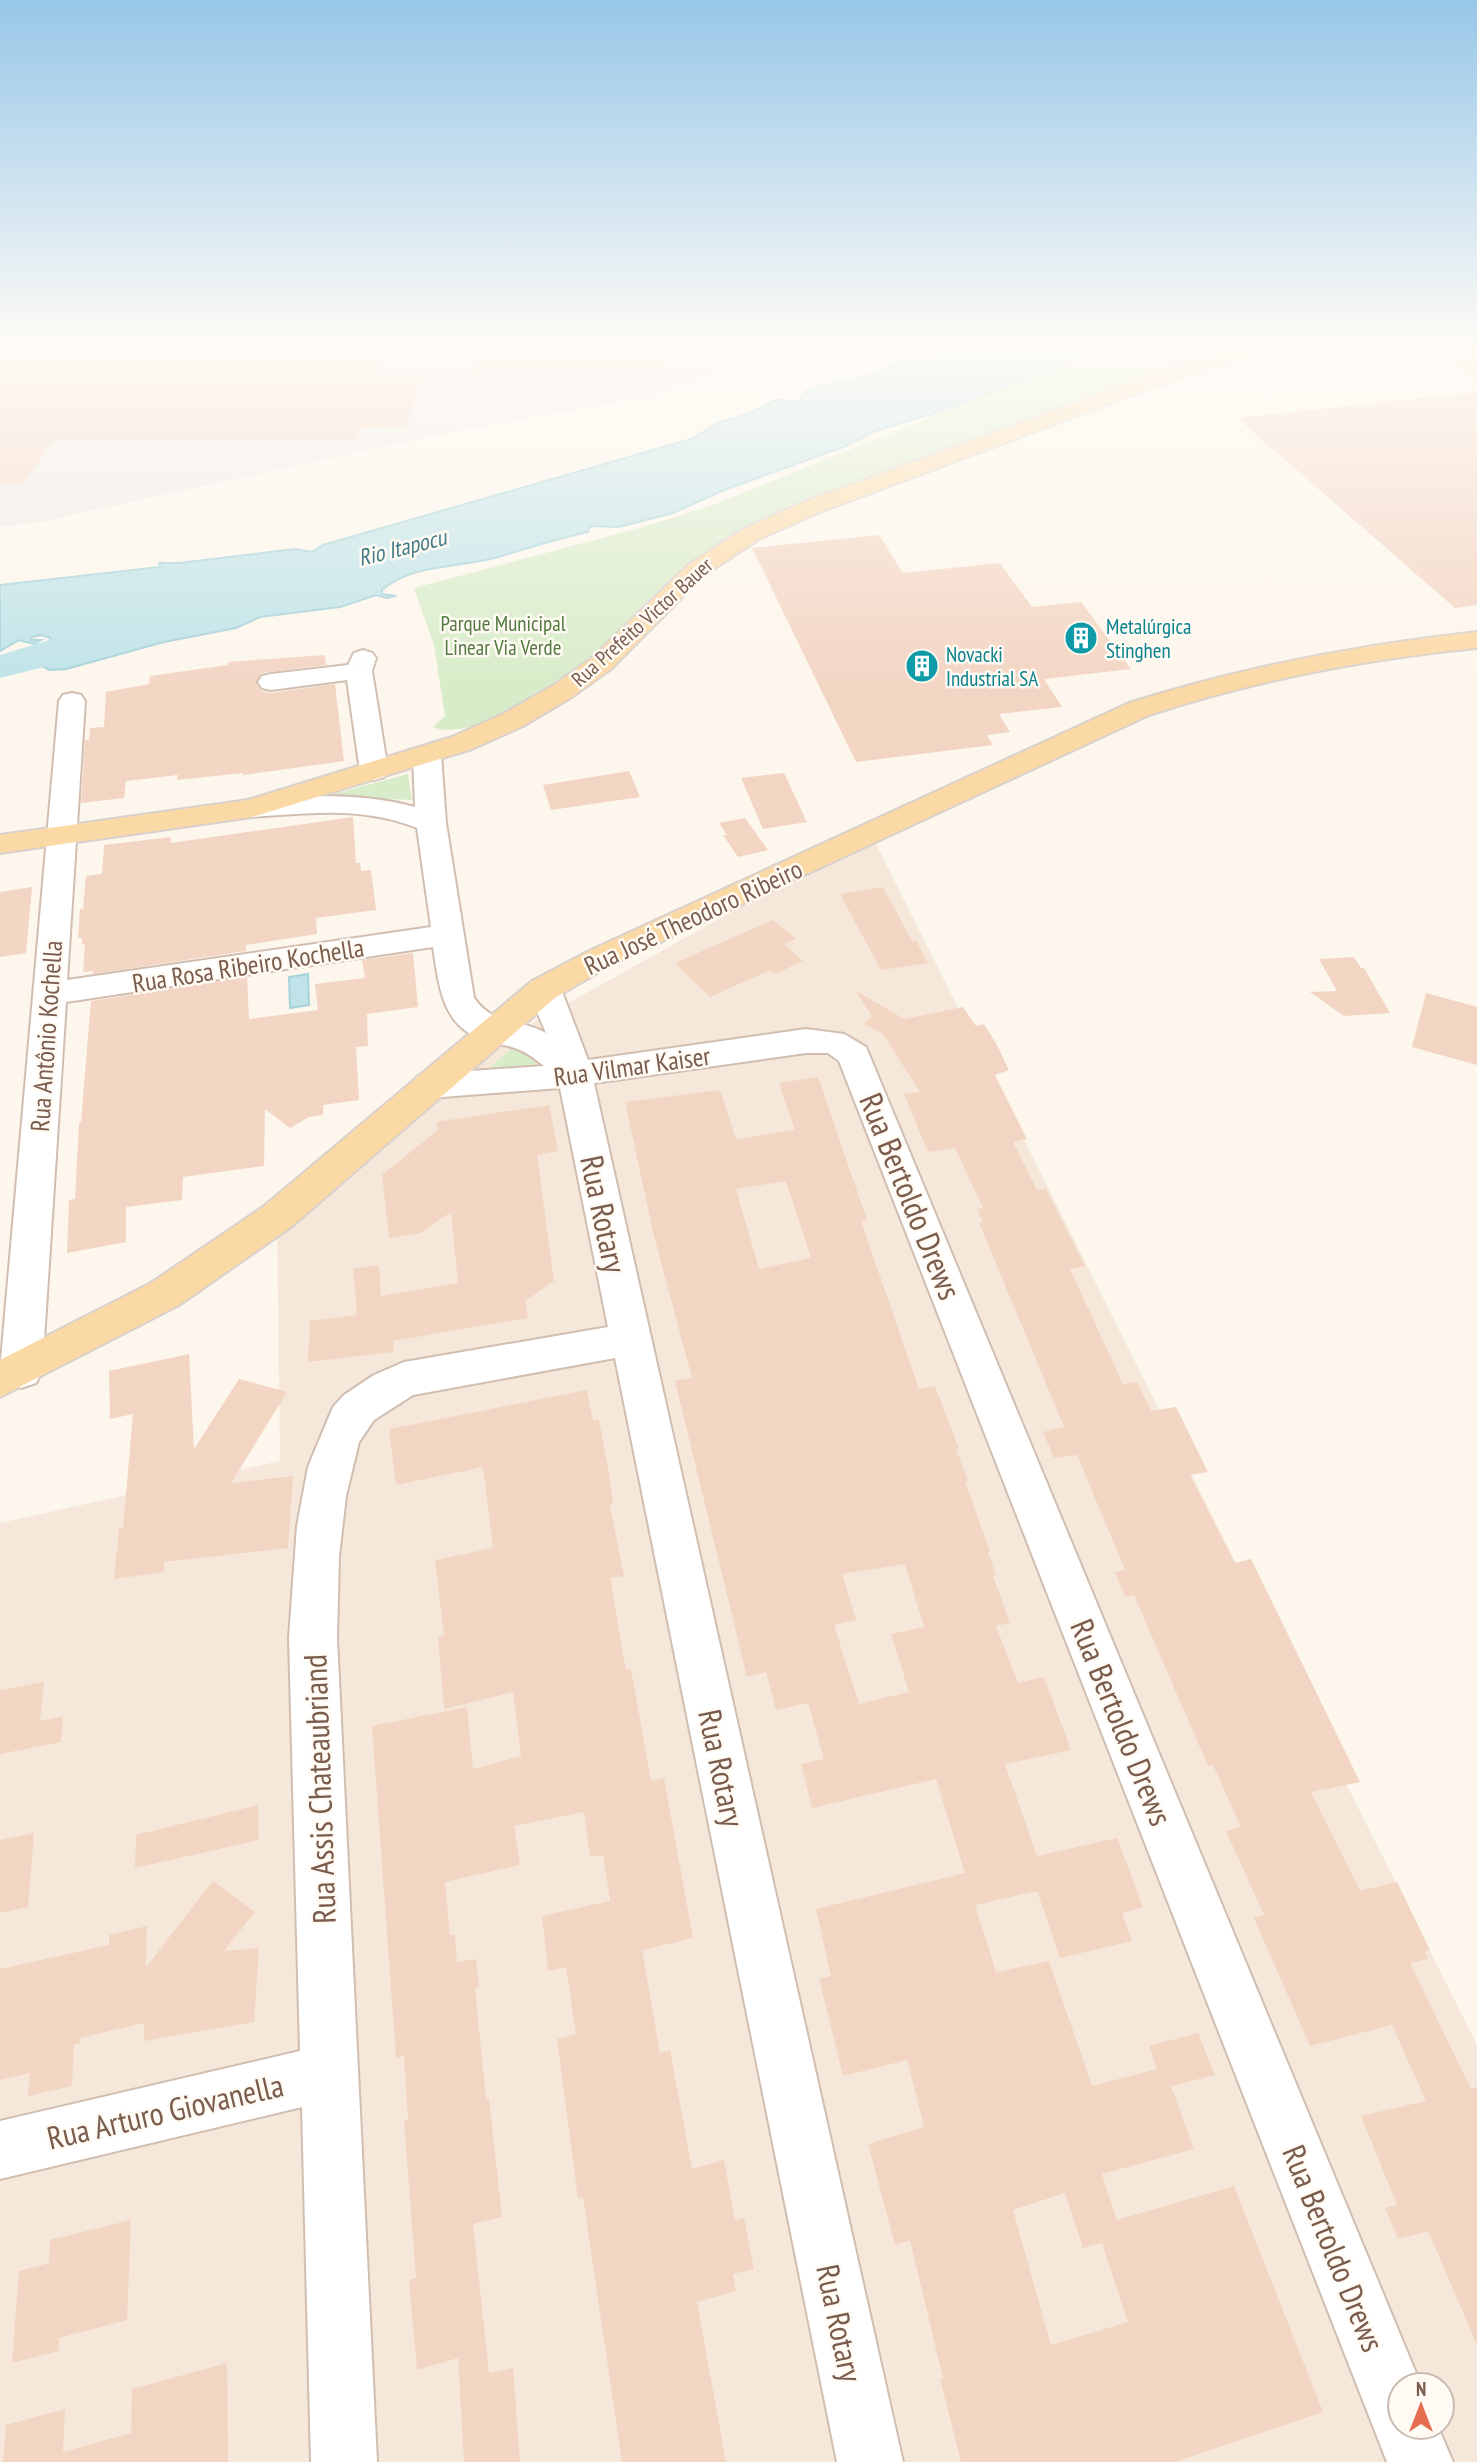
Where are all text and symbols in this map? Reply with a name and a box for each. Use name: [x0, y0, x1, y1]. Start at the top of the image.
water label: Rio Itapocu: [355, 522, 451, 572]
street label: Rua Prefeito Victor Bauer: [566, 551, 718, 693]
park label: Parque Municipal Linear Via Verde: [440, 610, 566, 661]
place label: Metalúrgica Stinghen: [1106, 613, 1192, 664]
building icon: Metalúrgica Stinghen: [1062, 619, 1100, 657]
place label: Novacki Industrial SA: [946, 641, 1038, 692]
building icon: Novacki Industrial SA: [903, 647, 941, 685]
street label: Rua José Theodoro Ribeiro: [579, 852, 807, 982]
street label: Rua Rosa Ribeiro Kochella: [130, 930, 366, 1000]
street label: Rua Antônio Kochella: [23, 939, 69, 1133]
street label: Rua Vilmar Kaiser: [552, 1039, 712, 1093]
street label: Rua Bertoldo Drews: [850, 1087, 972, 1305]
street label: Rua Rotary: [571, 1151, 637, 1277]
street label: Rua Bertoldo Drews: [1061, 1613, 1183, 1831]
street label: Rua Assis Chateaubriand: [293, 1654, 345, 1924]
street label: Rua Rotary: [689, 1705, 755, 1831]
street label: Rua Arturo Giovanella: [43, 2063, 287, 2159]
street label: Rua Bertoldo Drews: [1273, 2139, 1395, 2357]
street label: Rua Rotary: [807, 2260, 873, 2386]
north arrow: [1386, 2371, 1456, 2441]
text: N: [1416, 2377, 1426, 2401]

